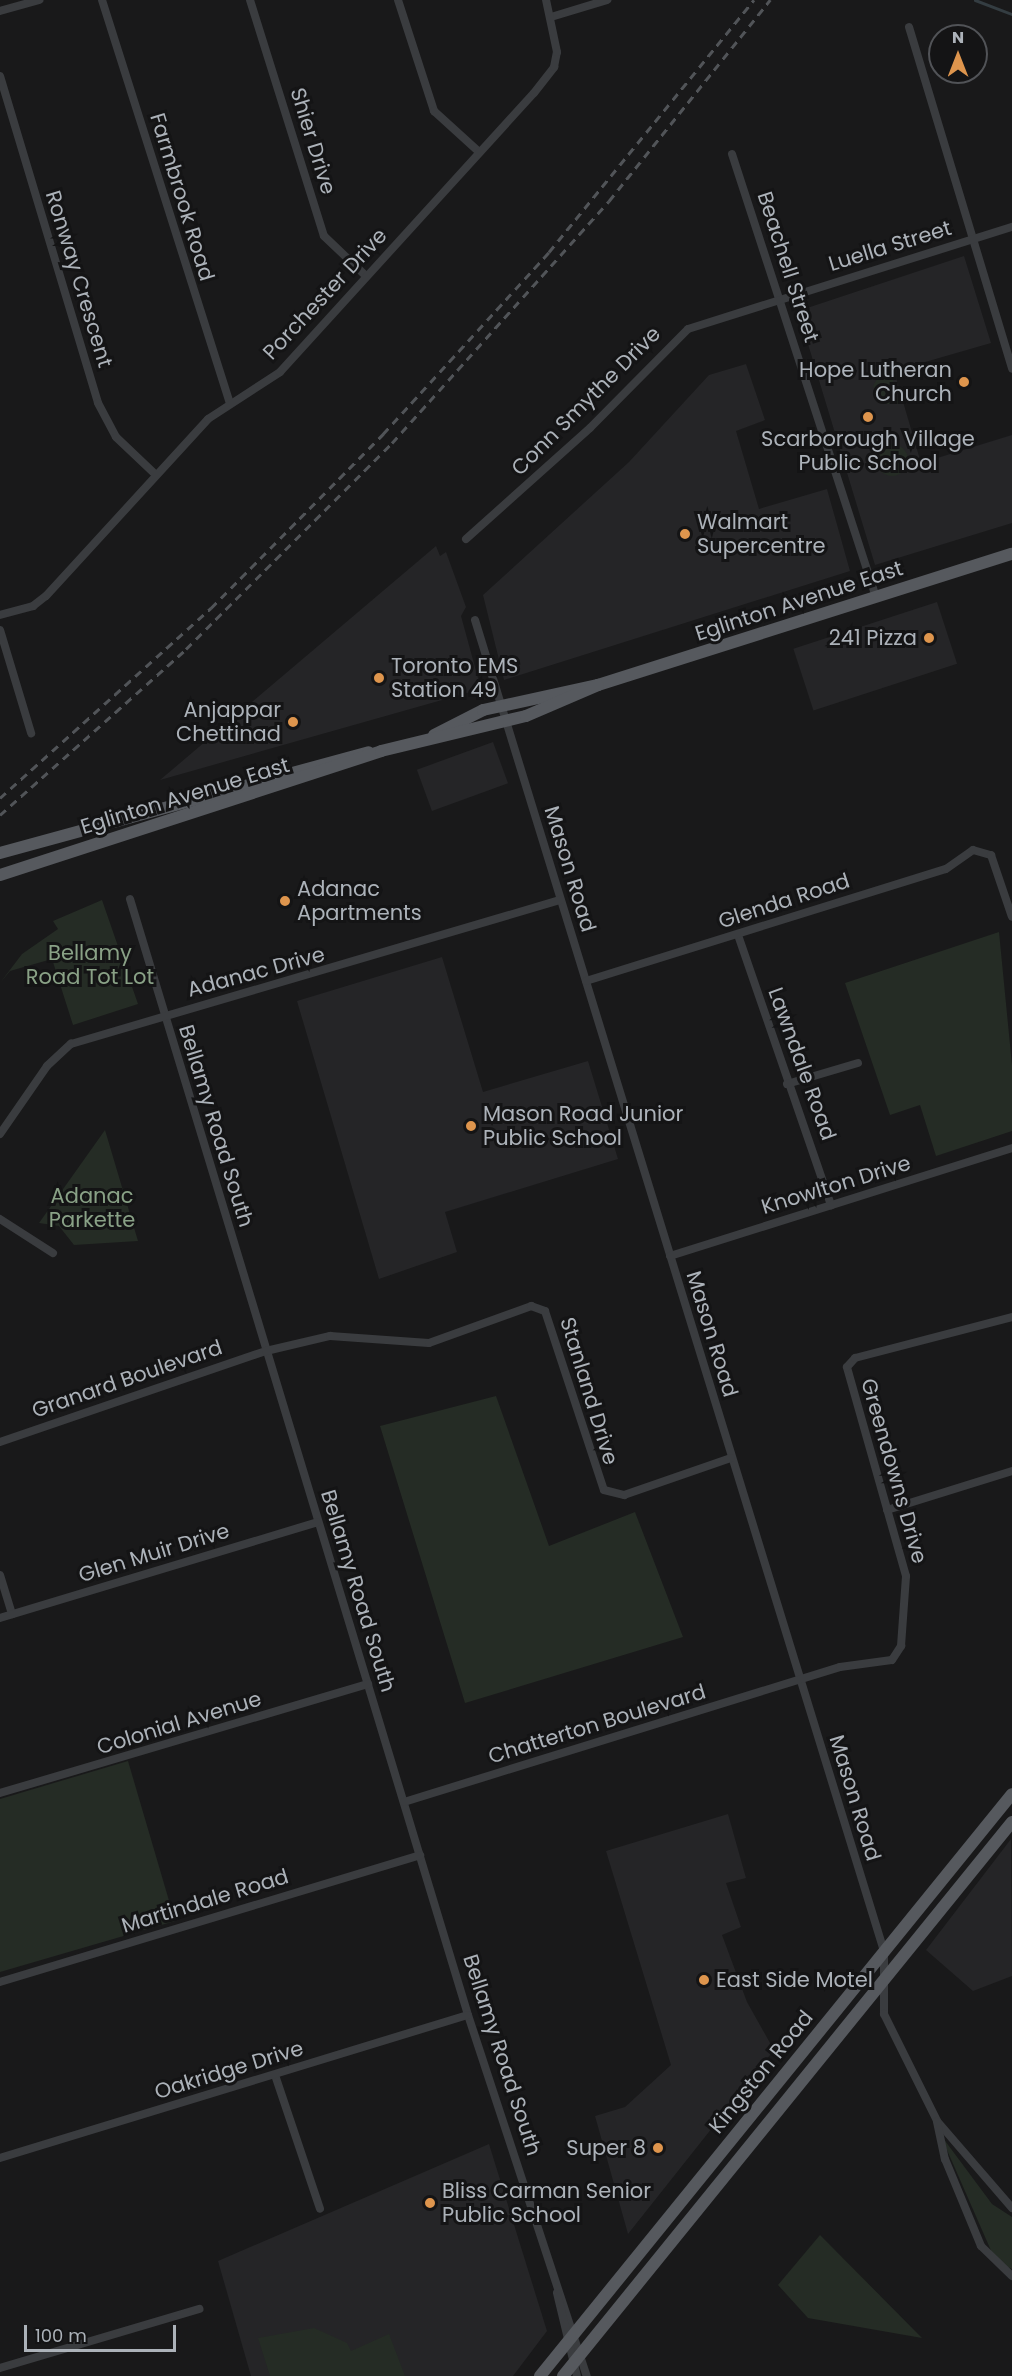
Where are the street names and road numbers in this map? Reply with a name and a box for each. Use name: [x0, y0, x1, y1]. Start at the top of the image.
street label: Shier Drive: [285, 85, 341, 197]
street label: Farmbrook Road: [144, 110, 220, 284]
street label: Ronway Crescent: [40, 188, 118, 370]
street label: Beachell Street: [752, 189, 824, 345]
street label: Luella Street: [826, 215, 954, 277]
street label: Porchester Drive: [258, 223, 392, 365]
street label: Conn Smythe Drive: [506, 321, 666, 481]
street label: Eglinton Avenue East: [692, 556, 906, 646]
street label: Eglinton Avenue East: [78, 752, 292, 840]
street label: Mason Road: [539, 803, 601, 935]
street label: Glenda Road: [715, 868, 853, 934]
street label: Adanac Drive: [185, 942, 327, 1002]
street label: Lawndale Road: [763, 984, 841, 1144]
street label: Bellamy Road South: [173, 1022, 259, 1230]
street label: Knowlton Drive: [758, 1150, 914, 1220]
street label: Mason Road: [681, 1268, 743, 1400]
street label: Stanland Drive: [555, 1314, 623, 1468]
street label: Granard Boulevard: [29, 1335, 225, 1423]
street label: Greendowns Drive: [856, 1376, 932, 1566]
street label: Bellamy Road South: [315, 1487, 401, 1695]
street label: Glen Muir Drive: [76, 1518, 232, 1588]
street label: Chatterton Boulevard: [485, 1679, 709, 1769]
street label: Colonial Avenue: [94, 1686, 264, 1760]
street label: Mason Road: [824, 1732, 886, 1864]
street label: Martindale Road: [119, 1864, 291, 1938]
street label: Bellamy Road South: [458, 1951, 546, 2159]
street label: Kingston Road: [704, 2005, 818, 2139]
street label: Oakridge Drive: [152, 2035, 306, 2105]

